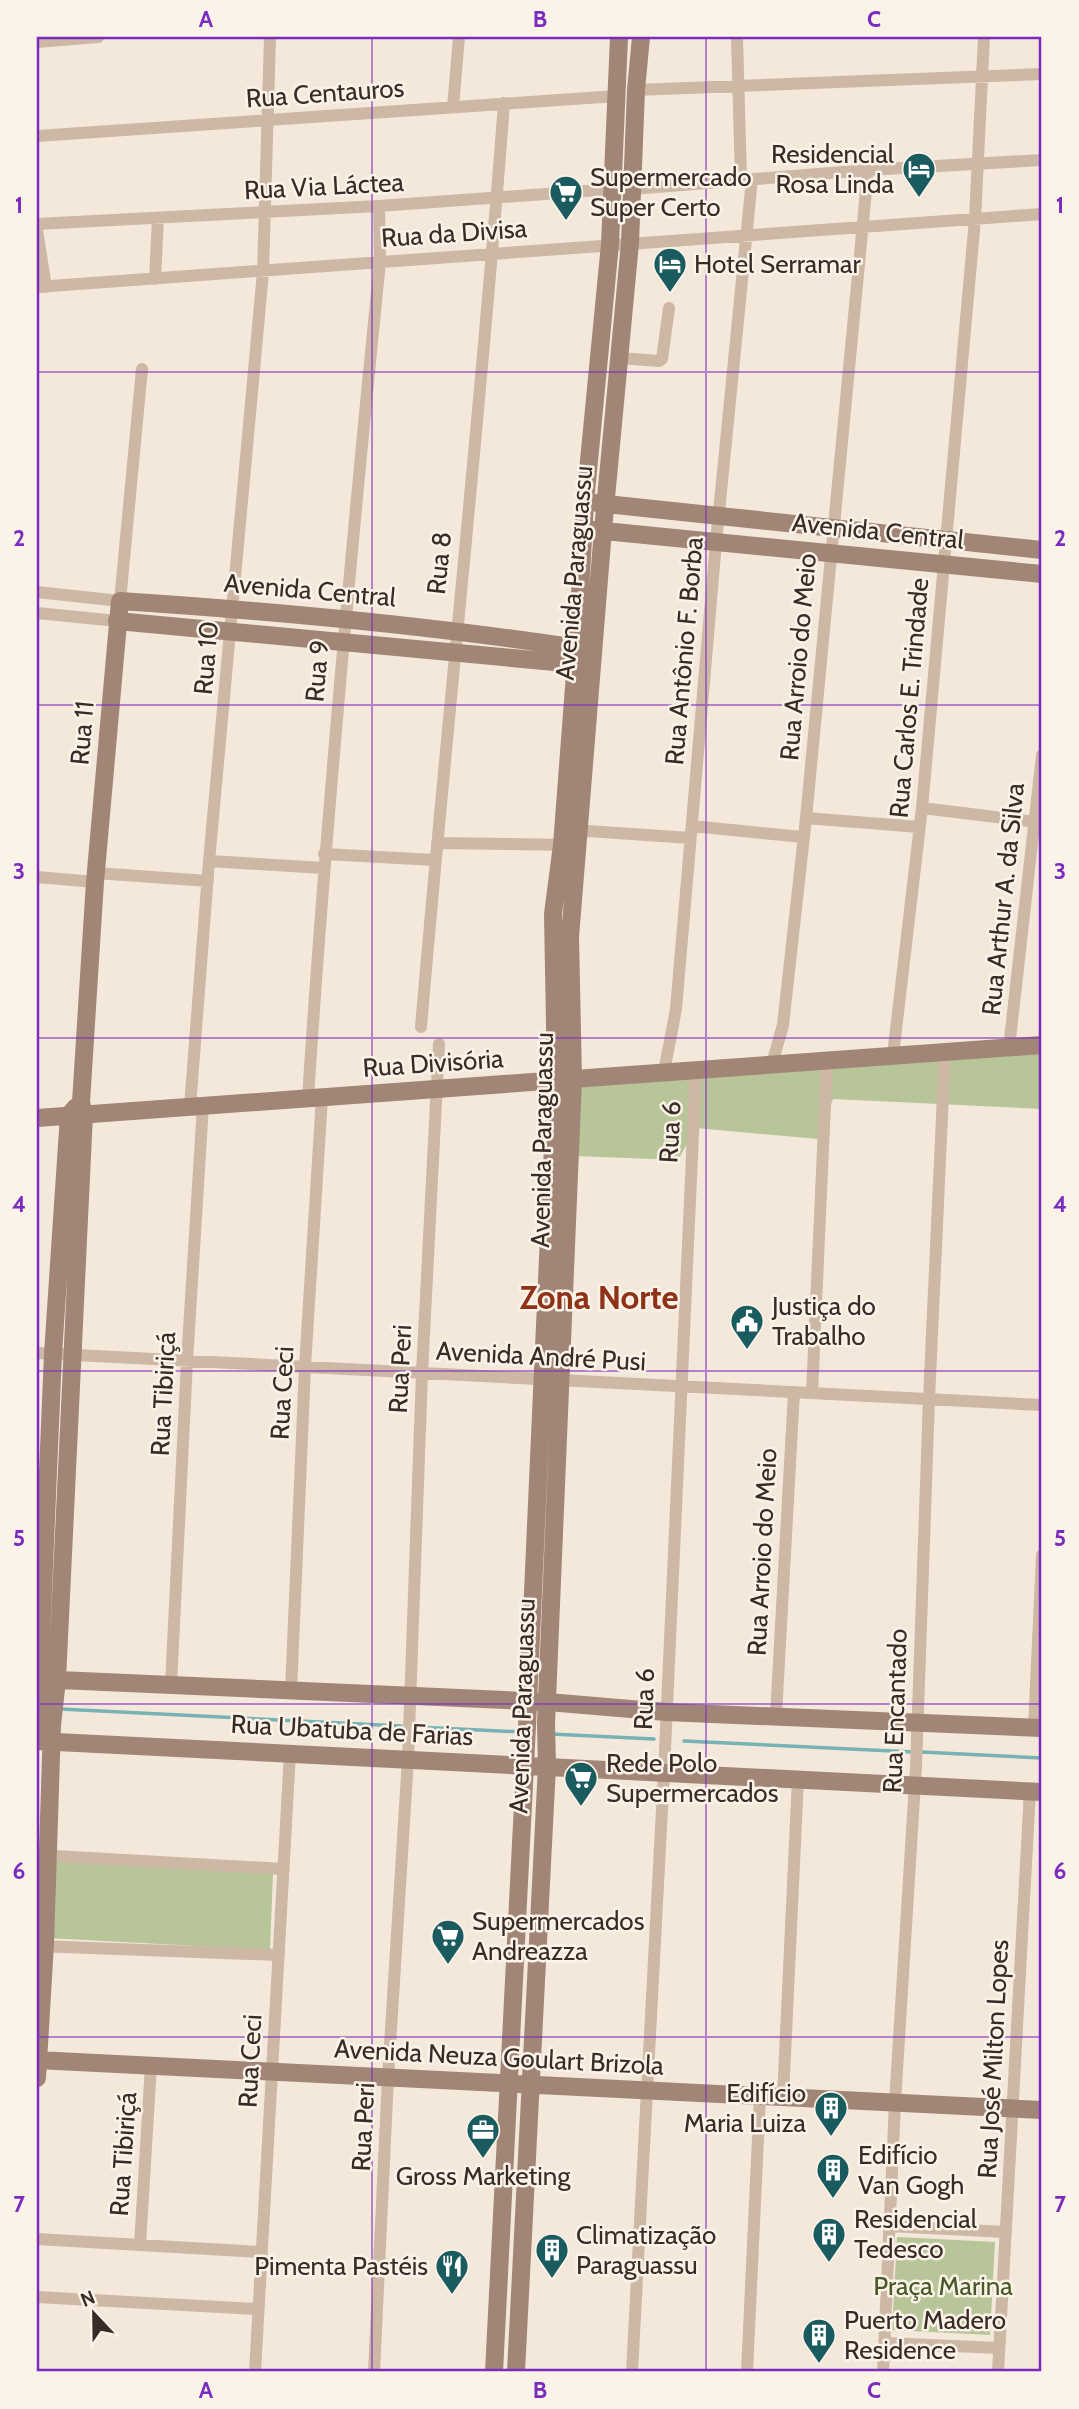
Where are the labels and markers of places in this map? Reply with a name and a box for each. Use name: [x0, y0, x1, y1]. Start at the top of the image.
place label: Residencial Rosa Linda: [771, 138, 895, 200]
hotel icon: Residencial Rosa Linda: [900, 150, 938, 199]
place label: Supermercado Super Certo: [590, 161, 752, 223]
supermarket icon: Supermercado Super Certo: [547, 173, 585, 222]
hotel icon: Hotel Serramar: [651, 245, 689, 294]
place label: Hotel Serramar: [694, 248, 862, 280]
place label: Justiça do Trabalho: [771, 1290, 876, 1352]
public building icon: Justiça do Trabalho: [728, 1302, 766, 1351]
place label: Rede Polo Supermercados: [606, 1747, 779, 1809]
supermarket icon: Rede Polo Supermercados: [562, 1759, 600, 1808]
place label: Supermercados Andreazza: [472, 1905, 645, 1967]
supermarket icon: Supermercados Andreazza: [429, 1917, 467, 1966]
place label: Edifício Maria Luiza: [684, 2077, 807, 2139]
building icon: Edifício Maria Luiza: [812, 2089, 850, 2138]
office icon: Gross Marketing: [464, 2111, 502, 2160]
place label: Edifício Van Gogh: [858, 2139, 964, 2201]
building icon: Edifício Van Gogh: [814, 2151, 852, 2200]
place label: Gross Marketing: [396, 2160, 571, 2192]
place label: Residencial Tedesco: [854, 2203, 977, 2265]
building icon: Residencial Tedesco: [810, 2215, 848, 2264]
place label: Climatização Paraguassu: [576, 2219, 716, 2281]
building icon: Climatização Paraguassu: [533, 2231, 571, 2280]
restaurant icon: Pimenta Pastéis: [433, 2247, 471, 2296]
place label: Pimenta Pastéis: [254, 2250, 428, 2282]
place label: Puerto Madero Residence: [844, 2304, 1006, 2366]
building icon: Puerto Madero Residence: [800, 2316, 838, 2365]

